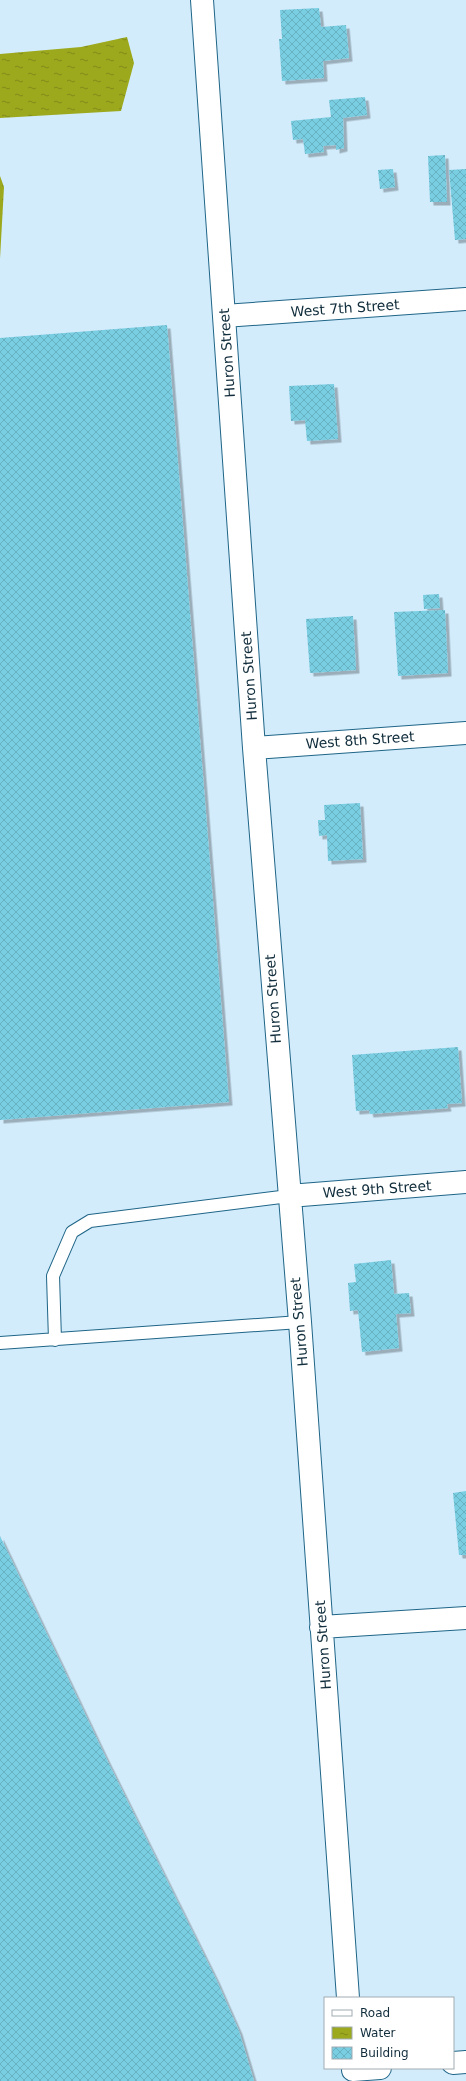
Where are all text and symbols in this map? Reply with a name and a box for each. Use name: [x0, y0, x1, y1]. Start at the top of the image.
street label: West 7th Street: [290, 296, 400, 320]
street label: Huron Street: [216, 307, 238, 398]
street label: Huron Street: [238, 630, 260, 721]
street label: West 8th Street: [305, 728, 415, 752]
street label: Huron Street: [262, 953, 284, 1044]
street label: West 9th Street: [322, 1177, 432, 1201]
street label: Huron Street: [287, 1276, 311, 1367]
street label: Huron Street: [312, 1599, 334, 1690]
legend: [324, 1997, 454, 2069]
text: Road: [360, 2006, 390, 2020]
text: Water: [360, 2026, 396, 2040]
text: Building: [360, 2046, 409, 2060]

